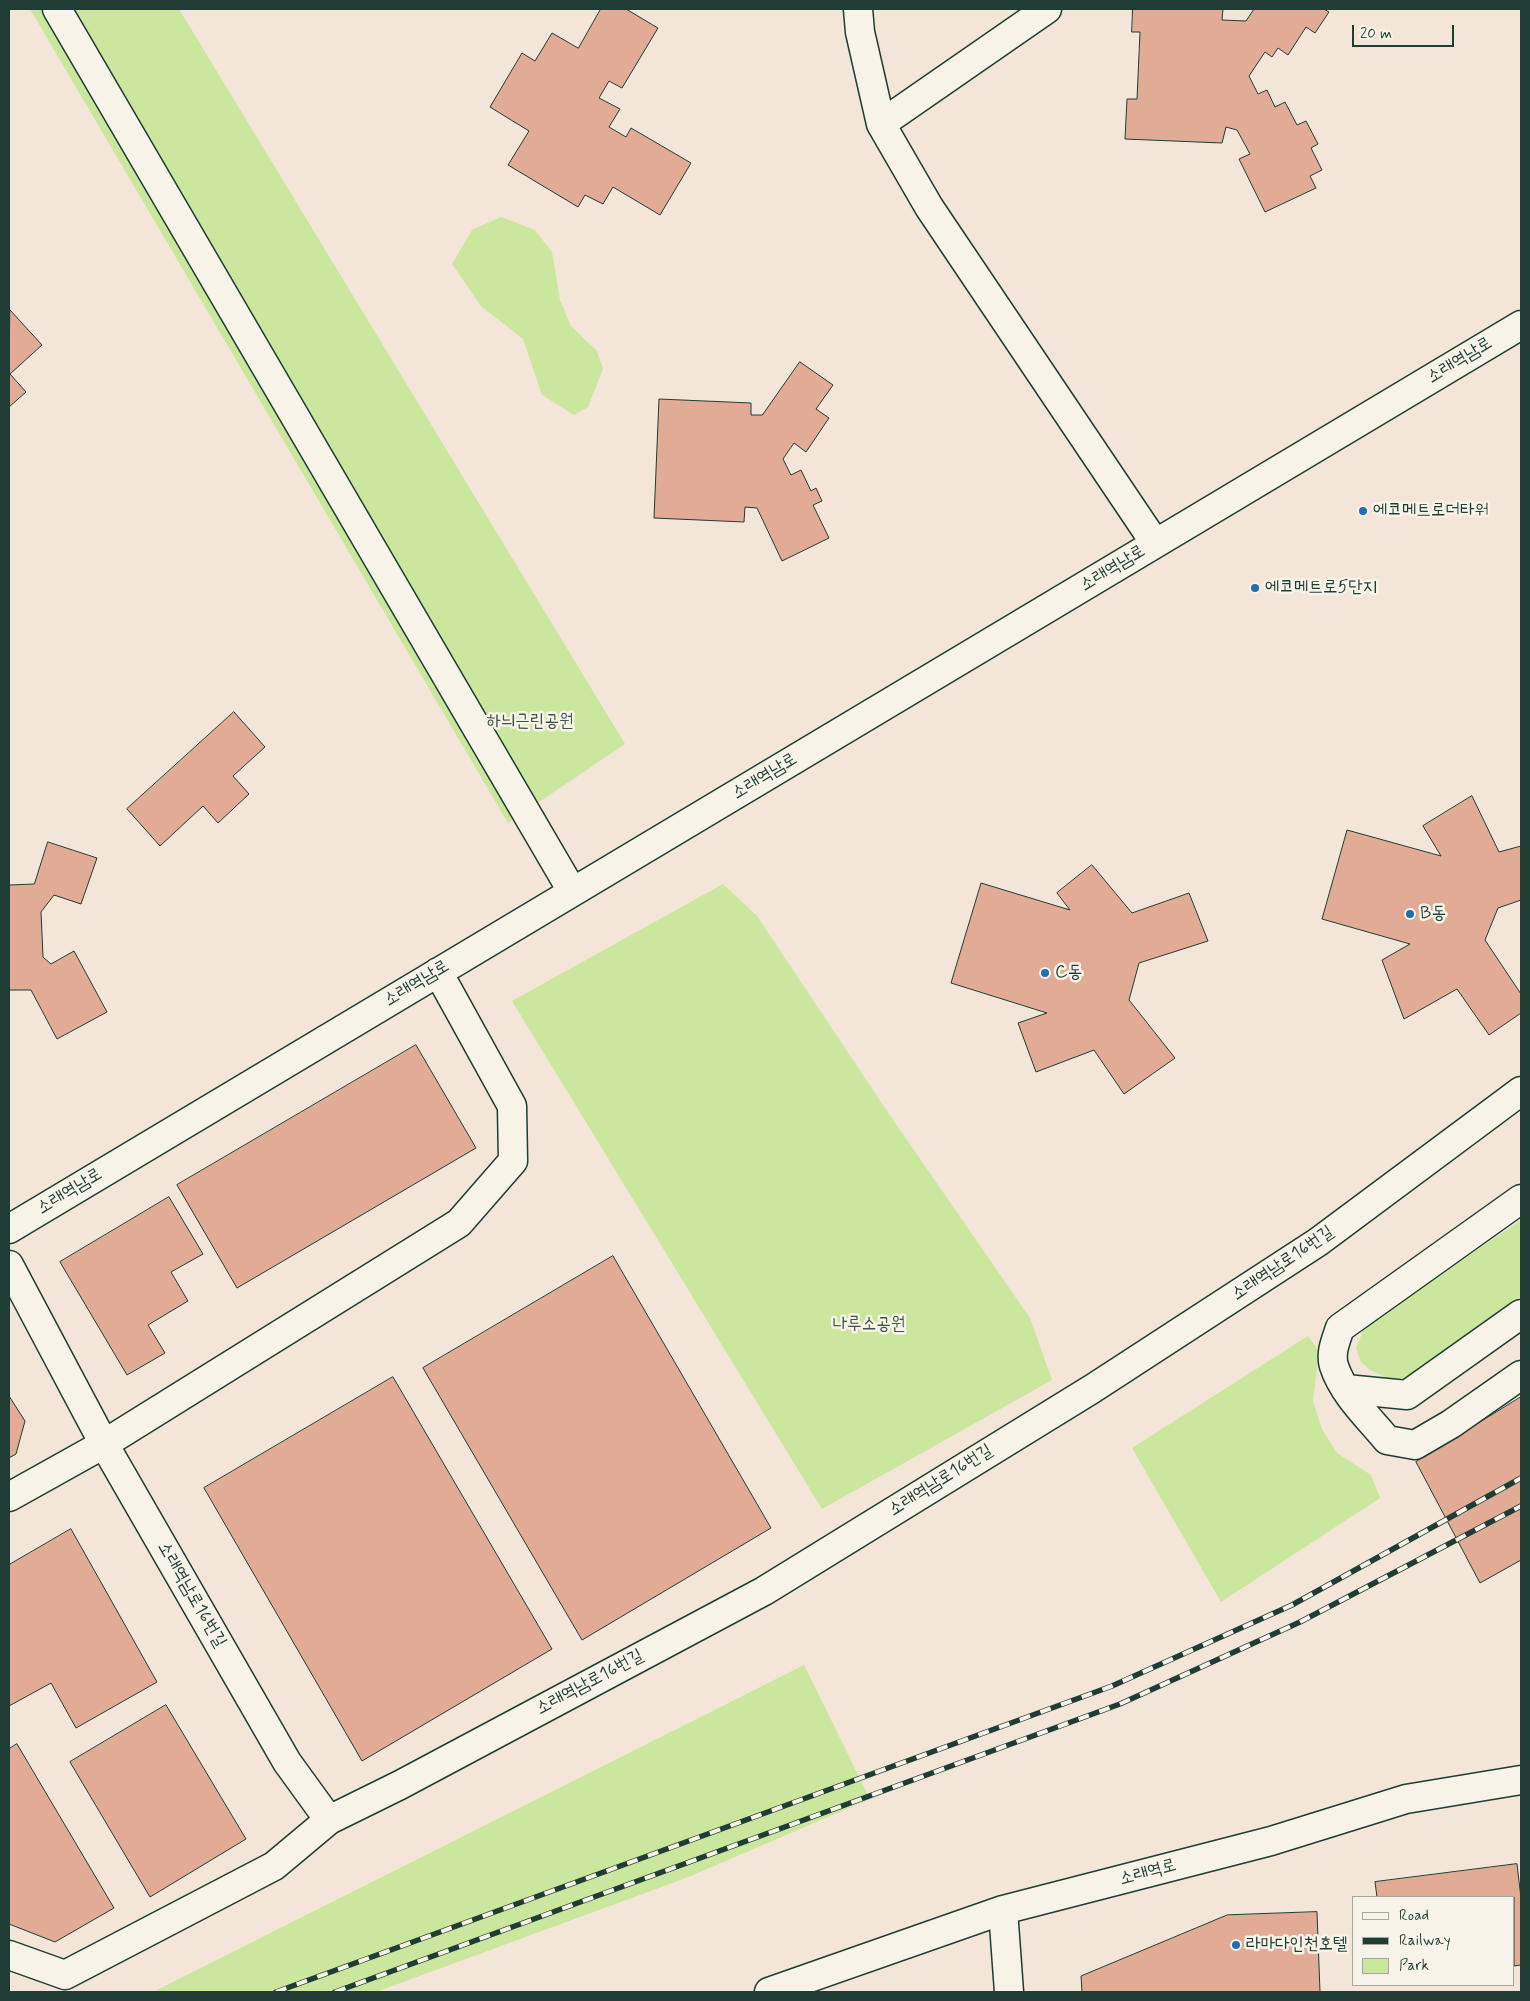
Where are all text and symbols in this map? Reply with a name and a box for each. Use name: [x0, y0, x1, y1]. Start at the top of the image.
scale bar: [1355, 15, 1458, 47]
text: 20 m: [1360, 24, 1392, 44]
street label: 소래역남로: [1423, 333, 1497, 389]
place label: 에코메트로더타워: [1373, 500, 1489, 522]
marker: 에코메트로더타워: [1357, 505, 1369, 517]
street label: 소래역남로: [1076, 541, 1150, 597]
place label: 에코메트로5단지: [1265, 577, 1377, 599]
marker: 에코메트로5단지: [1249, 582, 1261, 594]
park label: 하늬근린공원: [487, 711, 573, 733]
street label: 소래역남로: [728, 749, 802, 805]
place label: B동: [1420, 903, 1446, 925]
marker: B동: [1404, 908, 1416, 920]
street label: 소래역남로: [380, 956, 454, 1012]
place label: C동: [1055, 962, 1082, 984]
marker: C동: [1039, 967, 1051, 979]
street label: 소래역남로: [33, 1164, 107, 1220]
street label: 소래역남로16번길: [1228, 1222, 1338, 1306]
park label: 나루소공원: [833, 1314, 905, 1336]
street label: 소래역남로16번길: [885, 1440, 997, 1522]
street label: 소래역남로16번길: [152, 1538, 230, 1652]
street label: 소래역남로16번길: [533, 1646, 647, 1720]
street label: 소래역로: [1117, 1855, 1179, 1891]
legend: [1352, 1896, 1515, 1986]
text: Road: [1399, 1906, 1429, 1926]
text: Railway: [1399, 1931, 1451, 1951]
place label: 라마다인천호텔: [1246, 1934, 1347, 1956]
marker: 라마다인천호텔: [1230, 1939, 1242, 1951]
text: Park: [1399, 1956, 1429, 1976]

